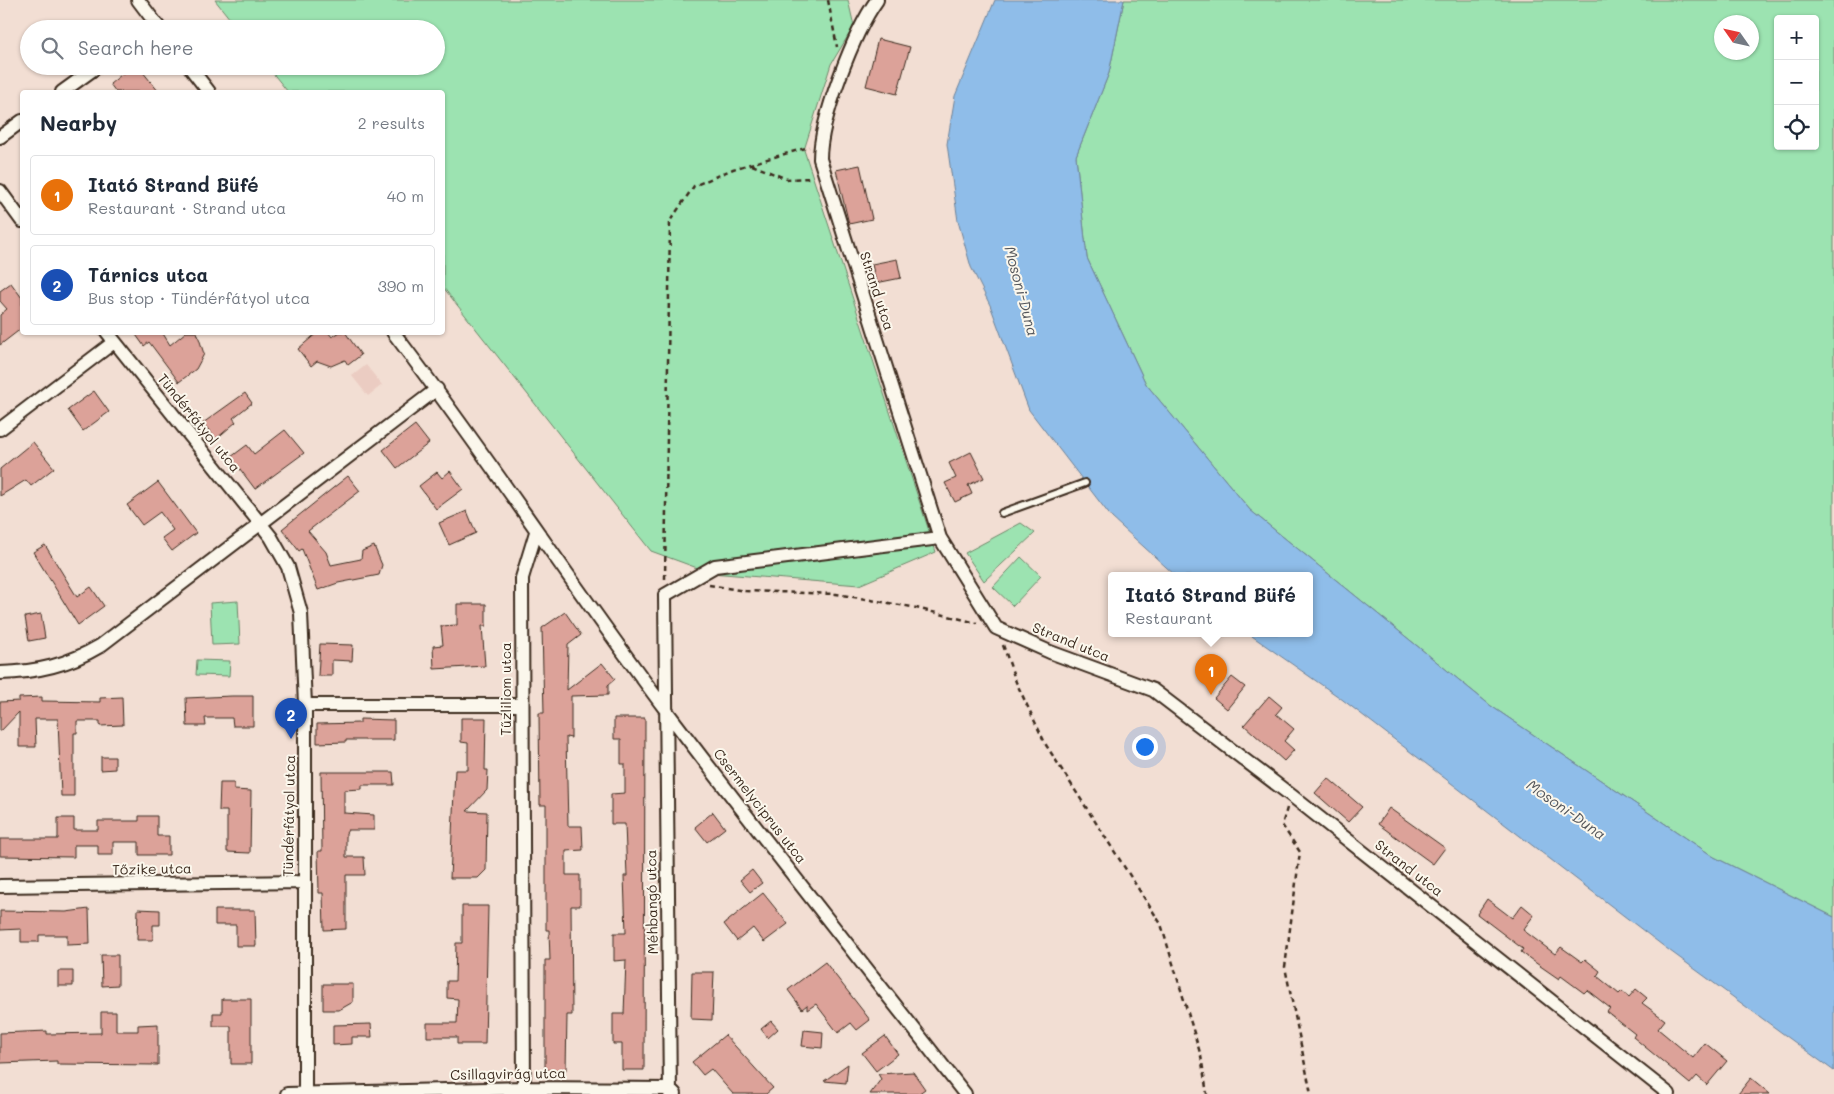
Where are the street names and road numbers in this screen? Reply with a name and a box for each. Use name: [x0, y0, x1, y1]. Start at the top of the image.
street label: Strand utca: [856, 249, 899, 333]
street label: Tündérfátyol utca: [154, 369, 245, 476]
street label: Strand utca: [1030, 617, 1113, 666]
street label: Tűzliliom utca: [496, 642, 515, 736]
street label: Csermelyciprus utca: [709, 744, 811, 867]
street label: Tündérfátyol utca: [278, 755, 299, 877]
street label: Strand utca: [1371, 835, 1447, 900]
street label: Méhbangó utca: [641, 849, 662, 955]
street label: Tőzike utca: [112, 858, 192, 879]
street label: Csillagvirág utca: [450, 1063, 566, 1084]

